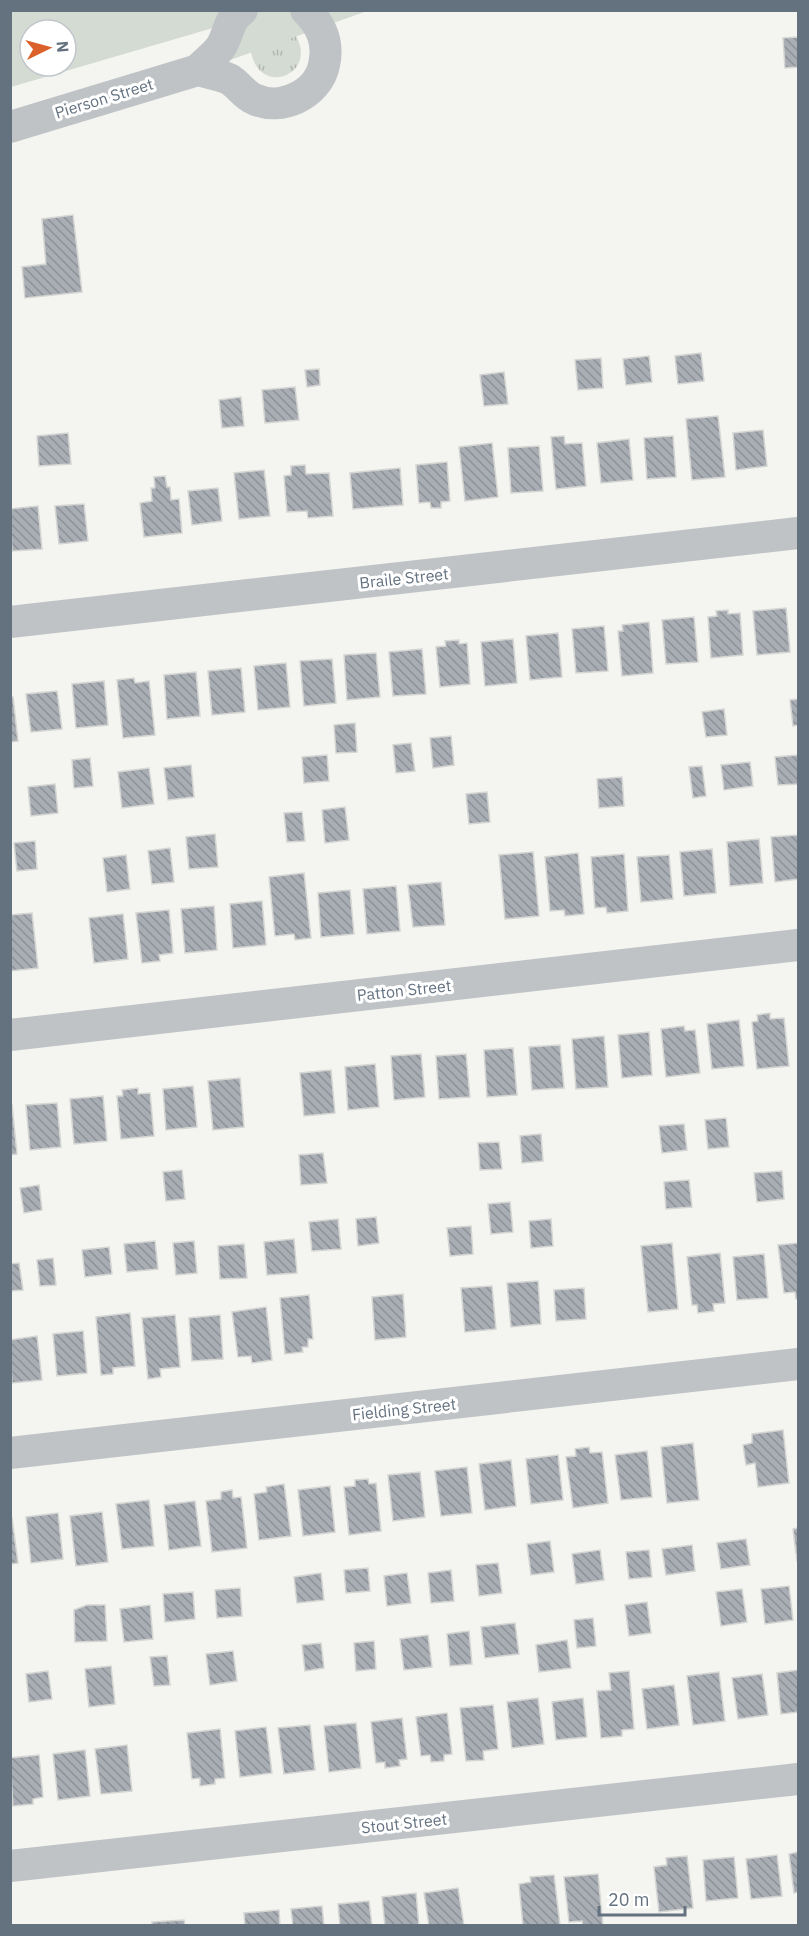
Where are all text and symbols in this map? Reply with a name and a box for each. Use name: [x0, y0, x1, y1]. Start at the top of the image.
north arrow: [18, 18, 78, 78]
text: N: [52, 40, 73, 53]
street label: Pierson Street: [52, 74, 156, 122]
street label: Braile Street: [358, 563, 450, 593]
street label: Patton Street: [356, 975, 452, 1005]
street label: Fielding Street: [351, 1394, 457, 1424]
street label: Stout Street: [360, 1809, 448, 1837]
scale bar: [599, 1879, 684, 1917]
text: 20 m: [608, 1888, 650, 1911]

